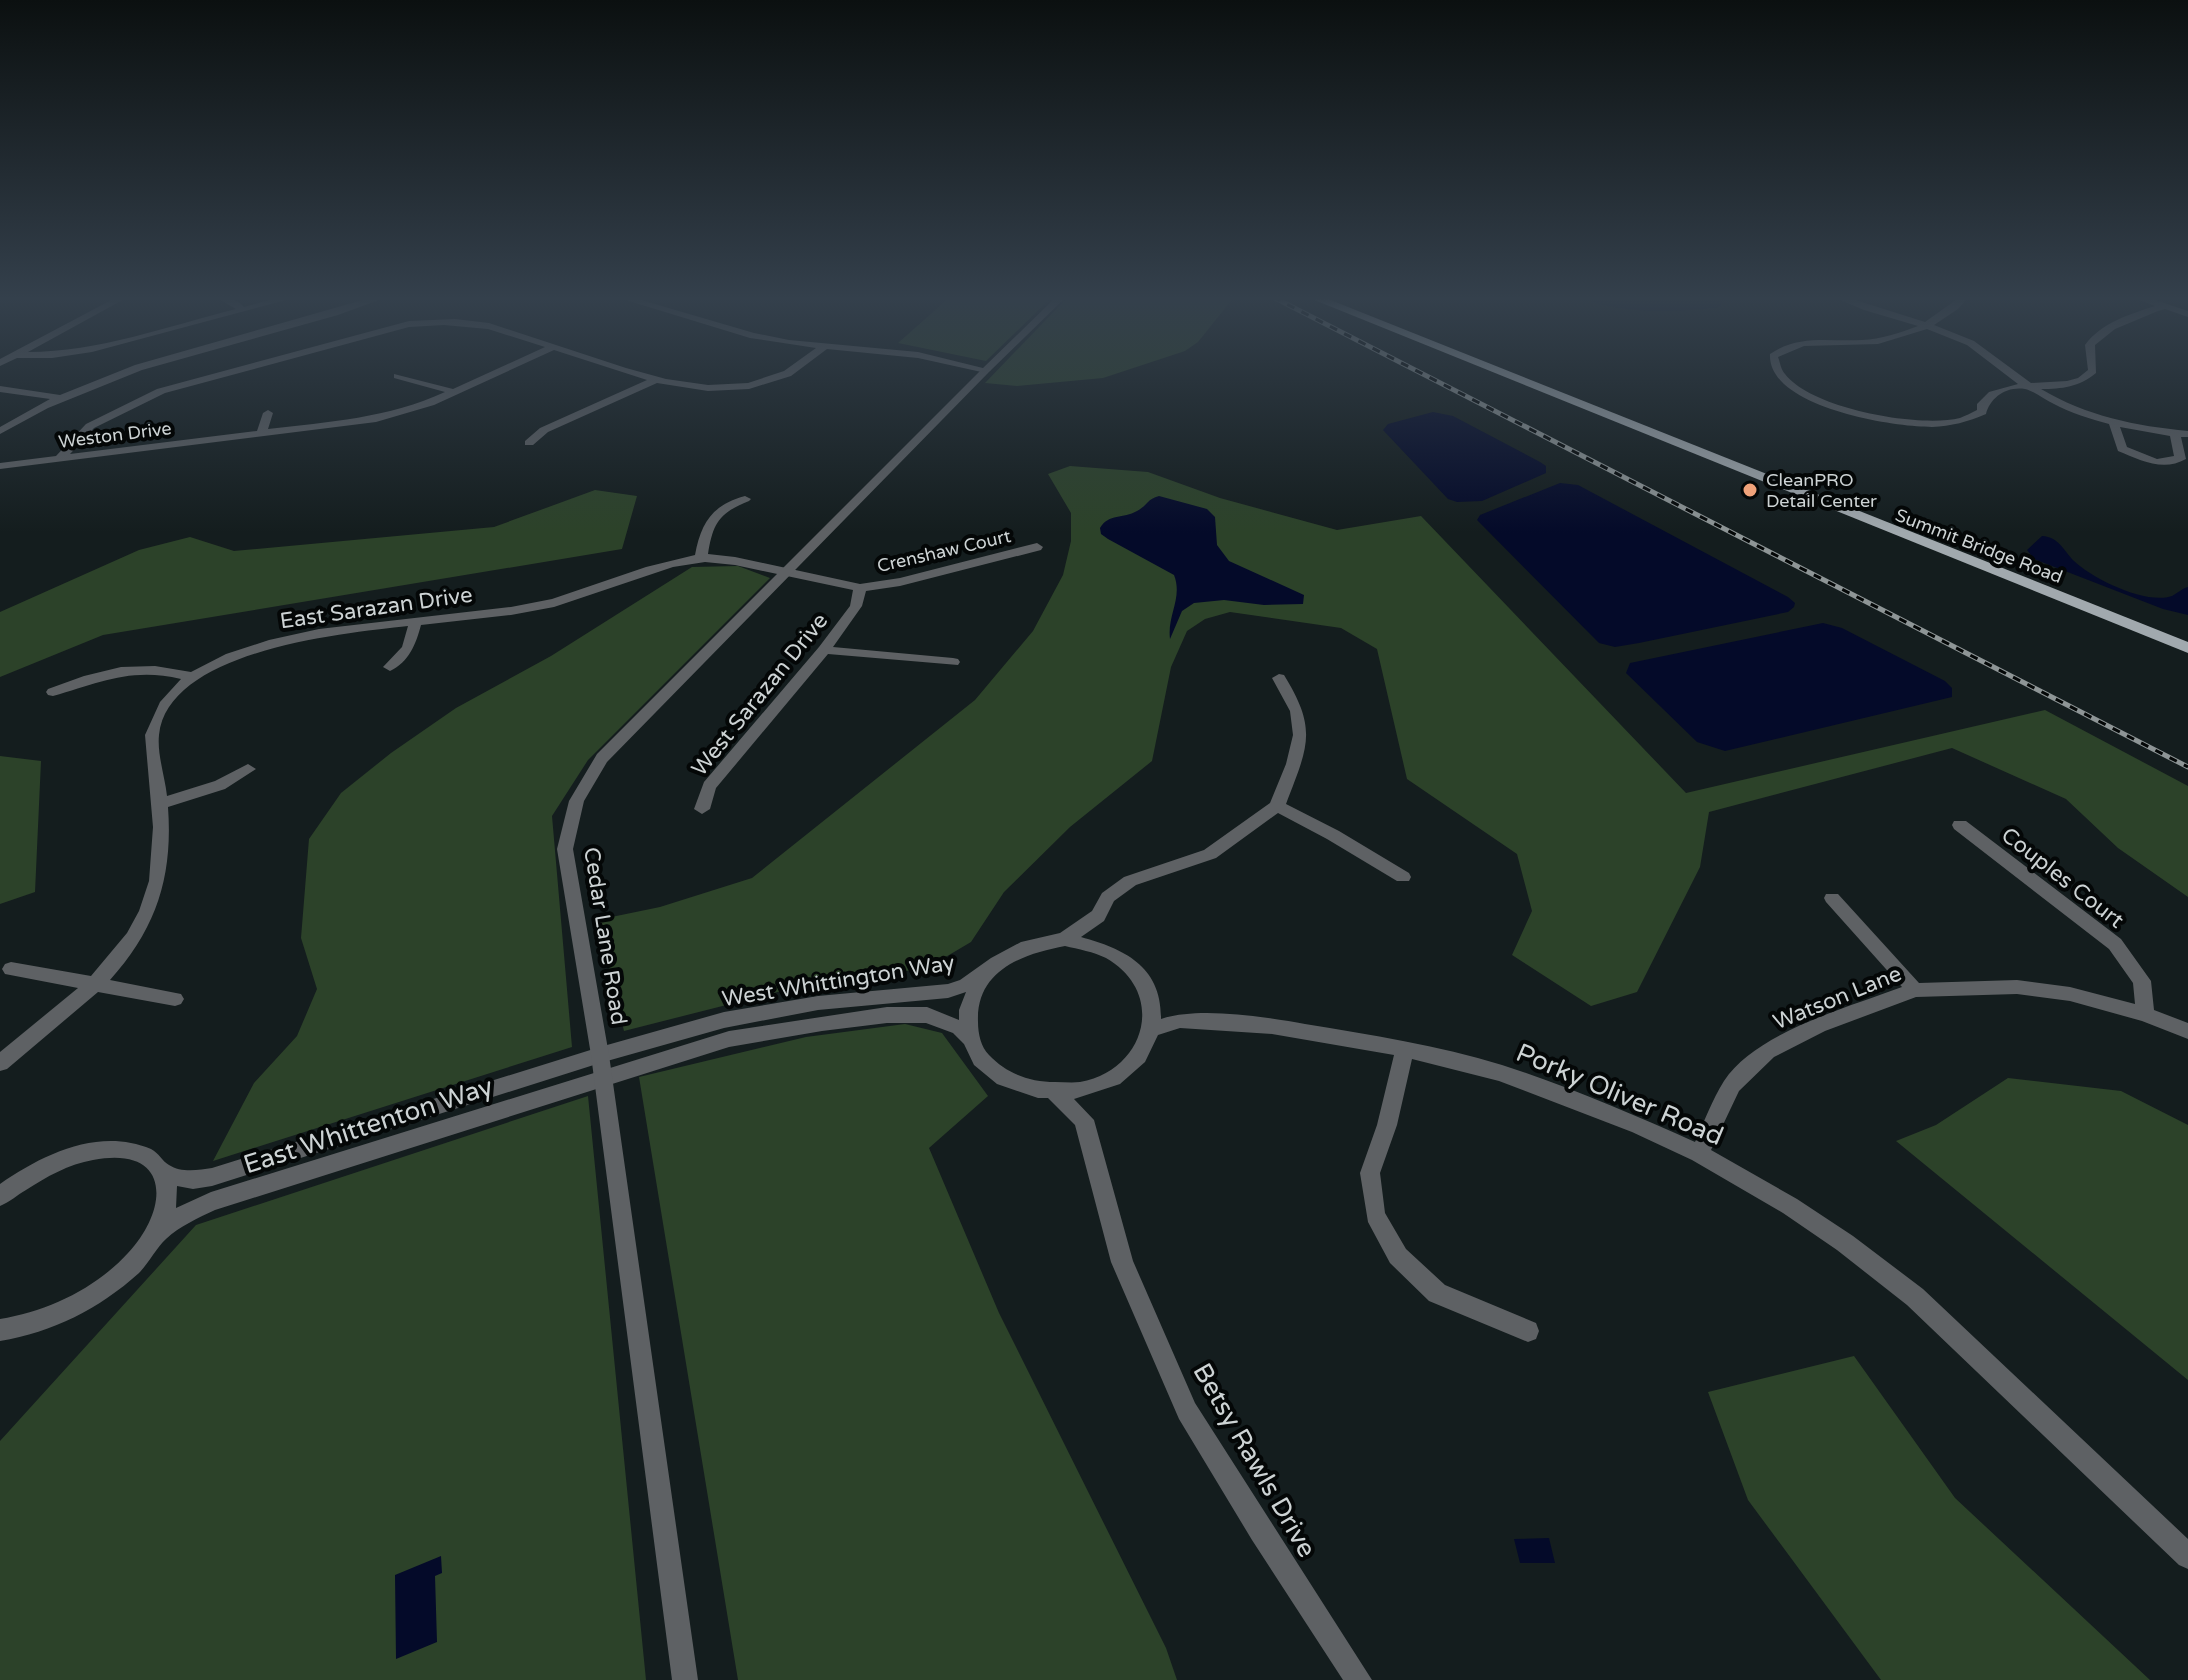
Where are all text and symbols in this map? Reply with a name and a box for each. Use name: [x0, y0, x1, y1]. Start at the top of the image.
street label: Weston Drive: [57, 417, 173, 453]
place label: CleanPRO Detail Center: [1766, 469, 1877, 512]
marker: CleanPRO Detail Center: [1741, 481, 1759, 499]
street label: Summit Bridge Road: [1892, 504, 2066, 588]
street label: Crenshaw Court: [875, 525, 1013, 577]
street label: East Sarazan Drive: [278, 582, 474, 634]
street label: West Sarazan Drive: [686, 608, 833, 781]
street label: Couples Court: [1996, 822, 2129, 934]
street label: Cedar Lane Road: [578, 845, 632, 1027]
street label: West Whittington Way: [720, 950, 956, 1012]
street label: Watson Lane: [1770, 960, 1905, 1035]
street label: Porky Oliver Road: [1512, 1037, 1728, 1152]
street label: East Whittenton Way: [240, 1070, 497, 1180]
street label: Betsy Rawls Drive: [1186, 1358, 1323, 1563]

